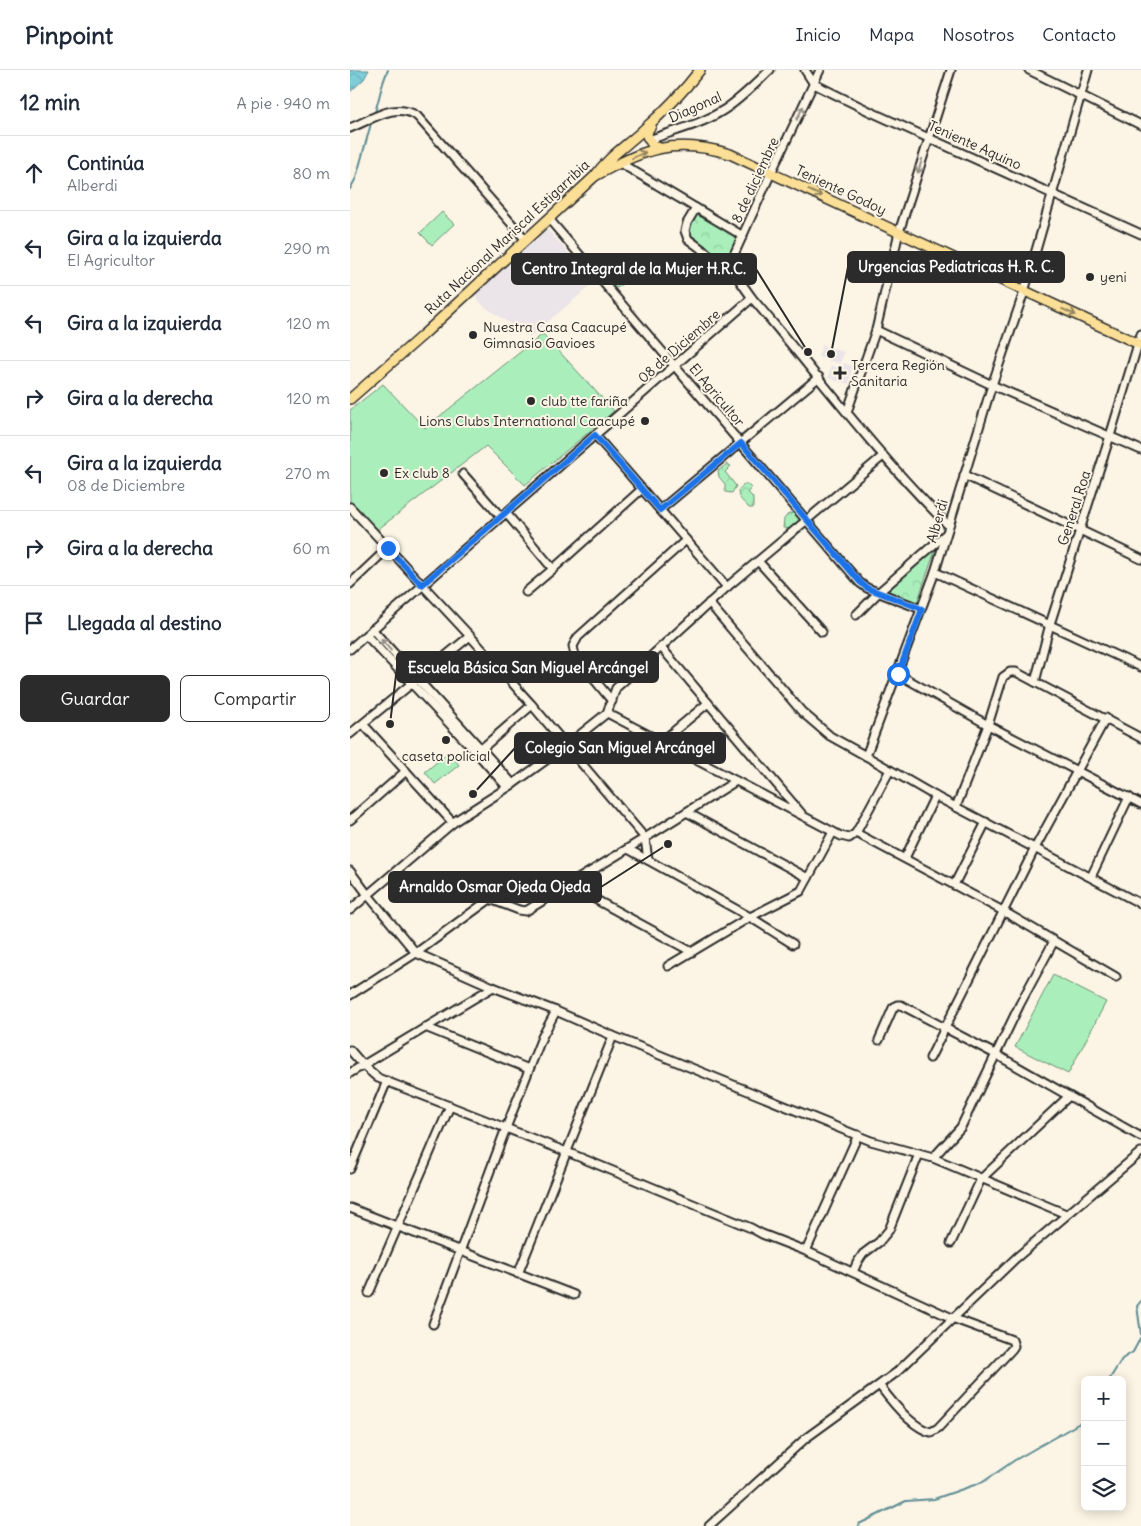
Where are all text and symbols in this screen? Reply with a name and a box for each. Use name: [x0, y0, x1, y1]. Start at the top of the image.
text: Pinpoint: [25, 20, 113, 50]
text: Inicio: [795, 23, 841, 46]
text: Mapa: [869, 23, 914, 46]
text: Nosotros: [942, 23, 1014, 46]
text: Contacto: [1042, 23, 1116, 46]
street label: Diagonal: [666, 87, 724, 127]
text: 12 min: [20, 89, 80, 116]
text: A pie · 940 m: [237, 93, 330, 113]
one-way arrow: [796, 106, 805, 121]
street label: Teniente Aquino: [926, 116, 1025, 174]
street label: 8 de diciembre: [727, 134, 783, 226]
one-way arrow: [631, 149, 646, 159]
text: Continúa: [67, 151, 144, 175]
street label: Ruta Nacional Mariscal Estigarribia: [421, 156, 593, 318]
one-way arrow: [915, 158, 924, 174]
icon: ahead: [20, 159, 48, 187]
street label: Teniente Godoy: [793, 161, 889, 219]
text: 80 m: [292, 163, 330, 183]
text: Alberdi: [67, 175, 118, 195]
one-way arrow: [807, 189, 822, 199]
text: Gira a la izquierda: [67, 226, 222, 250]
icon: left: [20, 234, 48, 262]
text: 290 m: [284, 238, 330, 258]
text: El Agricultor: [67, 250, 155, 270]
callout: Urgencias Pediatricas H. R. C.: [848, 252, 1064, 282]
callout: Centro Integral de la Mujer H.R.C.: [512, 254, 756, 284]
text: Urgencias Pediatricas H. R. C.: [858, 257, 1054, 277]
text: Centro Integral de la Mujer H.R.C.: [522, 259, 746, 279]
place label: yeni: [1100, 268, 1127, 286]
marker: yeni: [1084, 271, 1096, 283]
street label: 08 de Diciembre: [634, 305, 724, 387]
one-way arrow: [1061, 307, 1076, 317]
icon: left: [20, 309, 48, 337]
text: Gira a la izquierda: [67, 311, 222, 335]
text: 120 m: [287, 313, 330, 333]
place label: Nuestra Casa Caacupé Gimnasio Gavioes: [483, 318, 627, 352]
marker: Nuestra Casa Caacupé Gimnasio Gavioes: [467, 329, 479, 341]
place label: Tercera Región Sanitaria: [851, 356, 945, 390]
street label: El Agricultor: [685, 360, 749, 431]
marker: Tercera Región Sanitaria: [833, 366, 847, 380]
icon: right: [20, 384, 48, 412]
text: Gira a la derecha: [67, 386, 213, 410]
text: 120 m: [287, 388, 330, 408]
place label: club tte fariña: [541, 392, 628, 410]
marker: club tte fariña: [525, 395, 537, 407]
place label: Lions Clubs International Caacupé: [419, 412, 635, 430]
marker: Lions Clubs International Caacupé: [639, 415, 651, 427]
text: Gira a la izquierda: [67, 451, 222, 475]
icon: left: [20, 459, 48, 487]
text: 270 m: [285, 463, 330, 483]
place label: Ex club 8: [394, 464, 450, 482]
marker: Ex club 8: [378, 467, 390, 479]
street label: General Roa: [1053, 468, 1095, 548]
text: 08 de Diciembre: [67, 475, 185, 495]
street label: Alberdi: [922, 497, 952, 545]
icon: right: [20, 534, 48, 562]
text: Gira a la derecha: [67, 536, 213, 560]
route end: [377, 537, 400, 560]
text: 60 m: [292, 538, 330, 558]
icon: arrive: [20, 609, 48, 637]
text: Llegada al destino: [67, 611, 222, 635]
one-way arrow: [380, 638, 392, 651]
callout: Escuela Básica San Miguel Arcángel: [397, 652, 658, 682]
text: Escuela Básica San Miguel Arcángel: [408, 658, 648, 678]
route start: [887, 663, 910, 686]
button: Guardar: [20, 675, 170, 722]
button: Compartir: [180, 675, 330, 722]
callout: Colegio San Miguel Arcángel: [515, 733, 725, 763]
marker: caseta policial: [440, 734, 452, 746]
text: Colegio San Miguel Arcángel: [525, 738, 715, 758]
place label: caseta policial: [402, 747, 490, 765]
callout: Arnaldo Osmar Ojeda Ojeda: [389, 872, 601, 902]
text: Arnaldo Osmar Ojeda Ojeda: [399, 877, 591, 896]
map controls: [1081, 1376, 1126, 1511]
button: +: [1081, 1376, 1126, 1421]
button: −: [1081, 1421, 1126, 1466]
button: layers: [1081, 1466, 1126, 1511]

